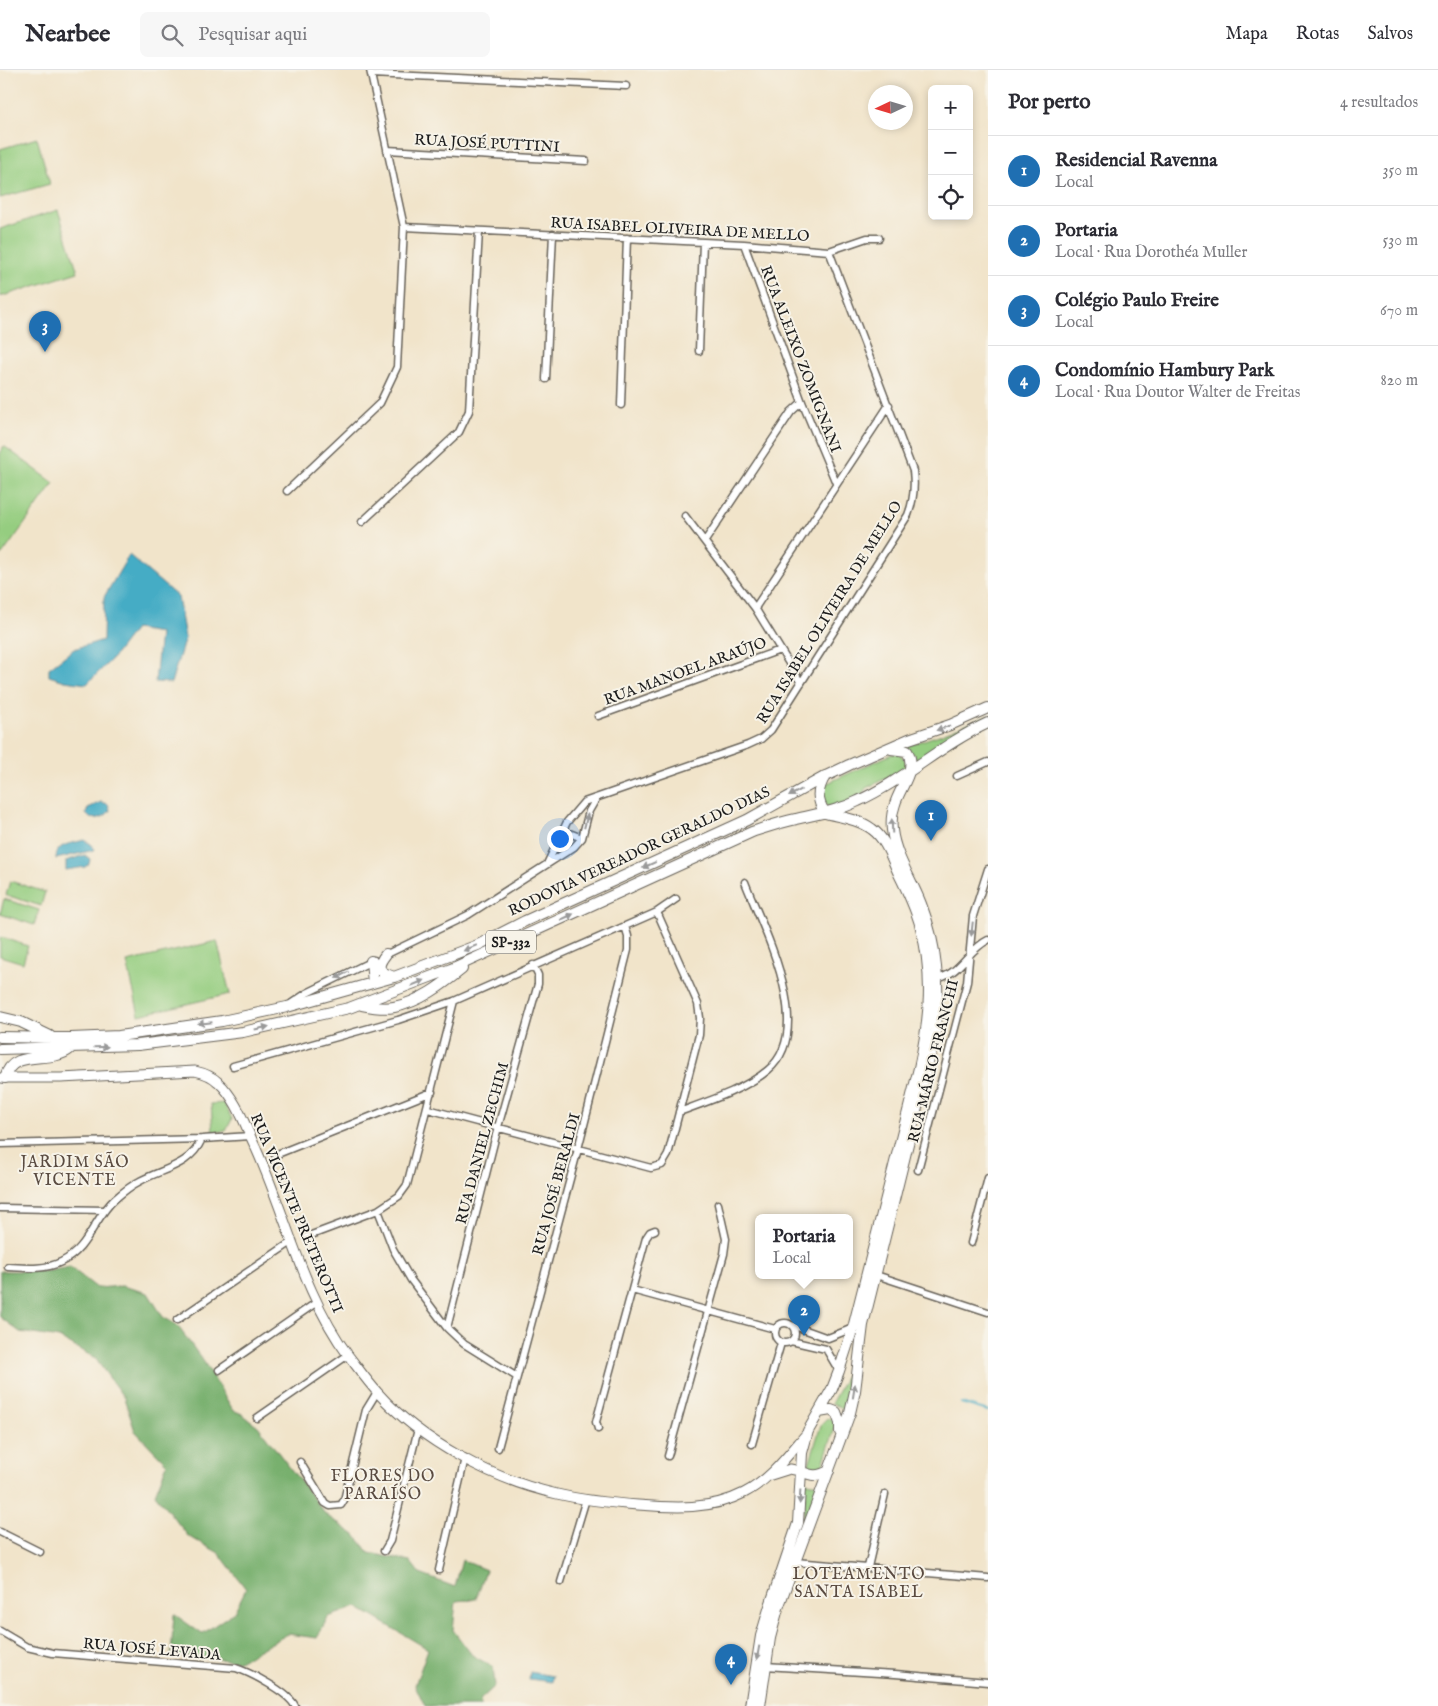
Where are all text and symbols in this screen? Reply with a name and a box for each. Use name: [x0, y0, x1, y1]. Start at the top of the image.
search box: [140, 12, 490, 57]
text: Nearbee: [25, 19, 110, 50]
icon: search: [158, 21, 186, 49]
text: Pesquisar aqui: [198, 23, 307, 47]
text: Mapa: [1226, 23, 1268, 46]
text: Rotas: [1296, 23, 1339, 46]
text: Salvos: [1367, 23, 1413, 46]
north arrow: [868, 85, 913, 130]
map controls: [928, 85, 973, 220]
button: +: [928, 85, 973, 130]
text: Por perto: [1008, 89, 1090, 116]
text: 4 resultados: [1340, 93, 1418, 113]
street label: RUA JOSÉ PUTTINI: [414, 130, 561, 157]
button: −: [928, 130, 973, 175]
text: Residencial Ravenna: [1055, 149, 1217, 173]
text: 1: [1021, 161, 1027, 181]
text: 350 m: [1383, 161, 1418, 181]
text: Local: [1055, 173, 1093, 193]
button: locate: [928, 175, 973, 220]
street label: RUA ISABEL OLIVEIRA DE MELLO: [550, 213, 810, 246]
text: Portaria: [1055, 219, 1118, 243]
text: 2: [1020, 231, 1028, 251]
text: 530 m: [1383, 231, 1418, 251]
text: Local · Rua Dorothéa Muller: [1055, 243, 1247, 263]
street label: RUA ALEIXO ZOMIGNANI: [756, 263, 845, 456]
text: Colégio Paulo Freire: [1055, 289, 1219, 313]
text: 3: [1021, 301, 1027, 321]
text: 670 m: [1380, 301, 1418, 321]
pin: 3: [29, 311, 61, 352]
text: Local: [1055, 313, 1093, 333]
text: Condomínio Hambury Park: [1055, 359, 1274, 383]
text: 4: [1020, 371, 1028, 391]
text: 820 m: [1381, 371, 1418, 391]
text: Local · Rua Doutor Walter de Freitas: [1055, 383, 1300, 403]
street label: RUA ISABEL OLIVEIRA DE MELLO: [753, 497, 906, 727]
street label: RUA MANOEL ARAÚJO: [601, 633, 769, 710]
one-way arrow: [936, 724, 951, 732]
street label: RODOVIA VEREADOR GERALDO DIAS: [505, 782, 773, 921]
one-way arrow: [788, 788, 802, 797]
pin: 1: [915, 800, 947, 841]
one-way arrow: [582, 814, 590, 829]
one-way arrow: [888, 818, 896, 834]
your location: [547, 826, 573, 852]
one-way arrow: [642, 861, 656, 869]
one-way arrow: [560, 912, 574, 920]
one-way arrow: [968, 921, 976, 937]
road number: SP-332: [486, 930, 536, 954]
one-way arrow: [463, 944, 477, 952]
one-way arrow: [335, 971, 350, 980]
street label: RUA MÁRIO FRANCHI: [904, 977, 963, 1145]
one-way arrow: [411, 978, 425, 986]
one-way arrow: [196, 1019, 212, 1027]
one-way arrow: [255, 1024, 270, 1032]
one-way arrow: [93, 1043, 109, 1051]
street label: RUA DANIEL ZECHIM: [452, 1060, 513, 1226]
street label: RUA JOSÉ BERALDI: [528, 1110, 585, 1257]
street label: RUA VICENTE PRETEROTTI: [246, 1111, 347, 1316]
district label: JARDIM SÃO VICENTE: [18, 1151, 130, 1191]
popup: [755, 1214, 853, 1279]
text: Portaria: [773, 1225, 835, 1249]
text: Local: [773, 1249, 811, 1269]
pin: 2: [788, 1295, 820, 1336]
one-way arrow: [851, 1383, 859, 1399]
district label: FLORES DO PARAÍSO: [331, 1467, 435, 1505]
one-way arrow: [795, 1489, 803, 1505]
district label: LOTEAMENTO SANTA ISABEL: [792, 1565, 926, 1603]
street label: RUA JOSÉ LEVADA: [82, 1634, 222, 1665]
pin: 4: [715, 1644, 747, 1685]
one-way arrow: [754, 1645, 762, 1661]

